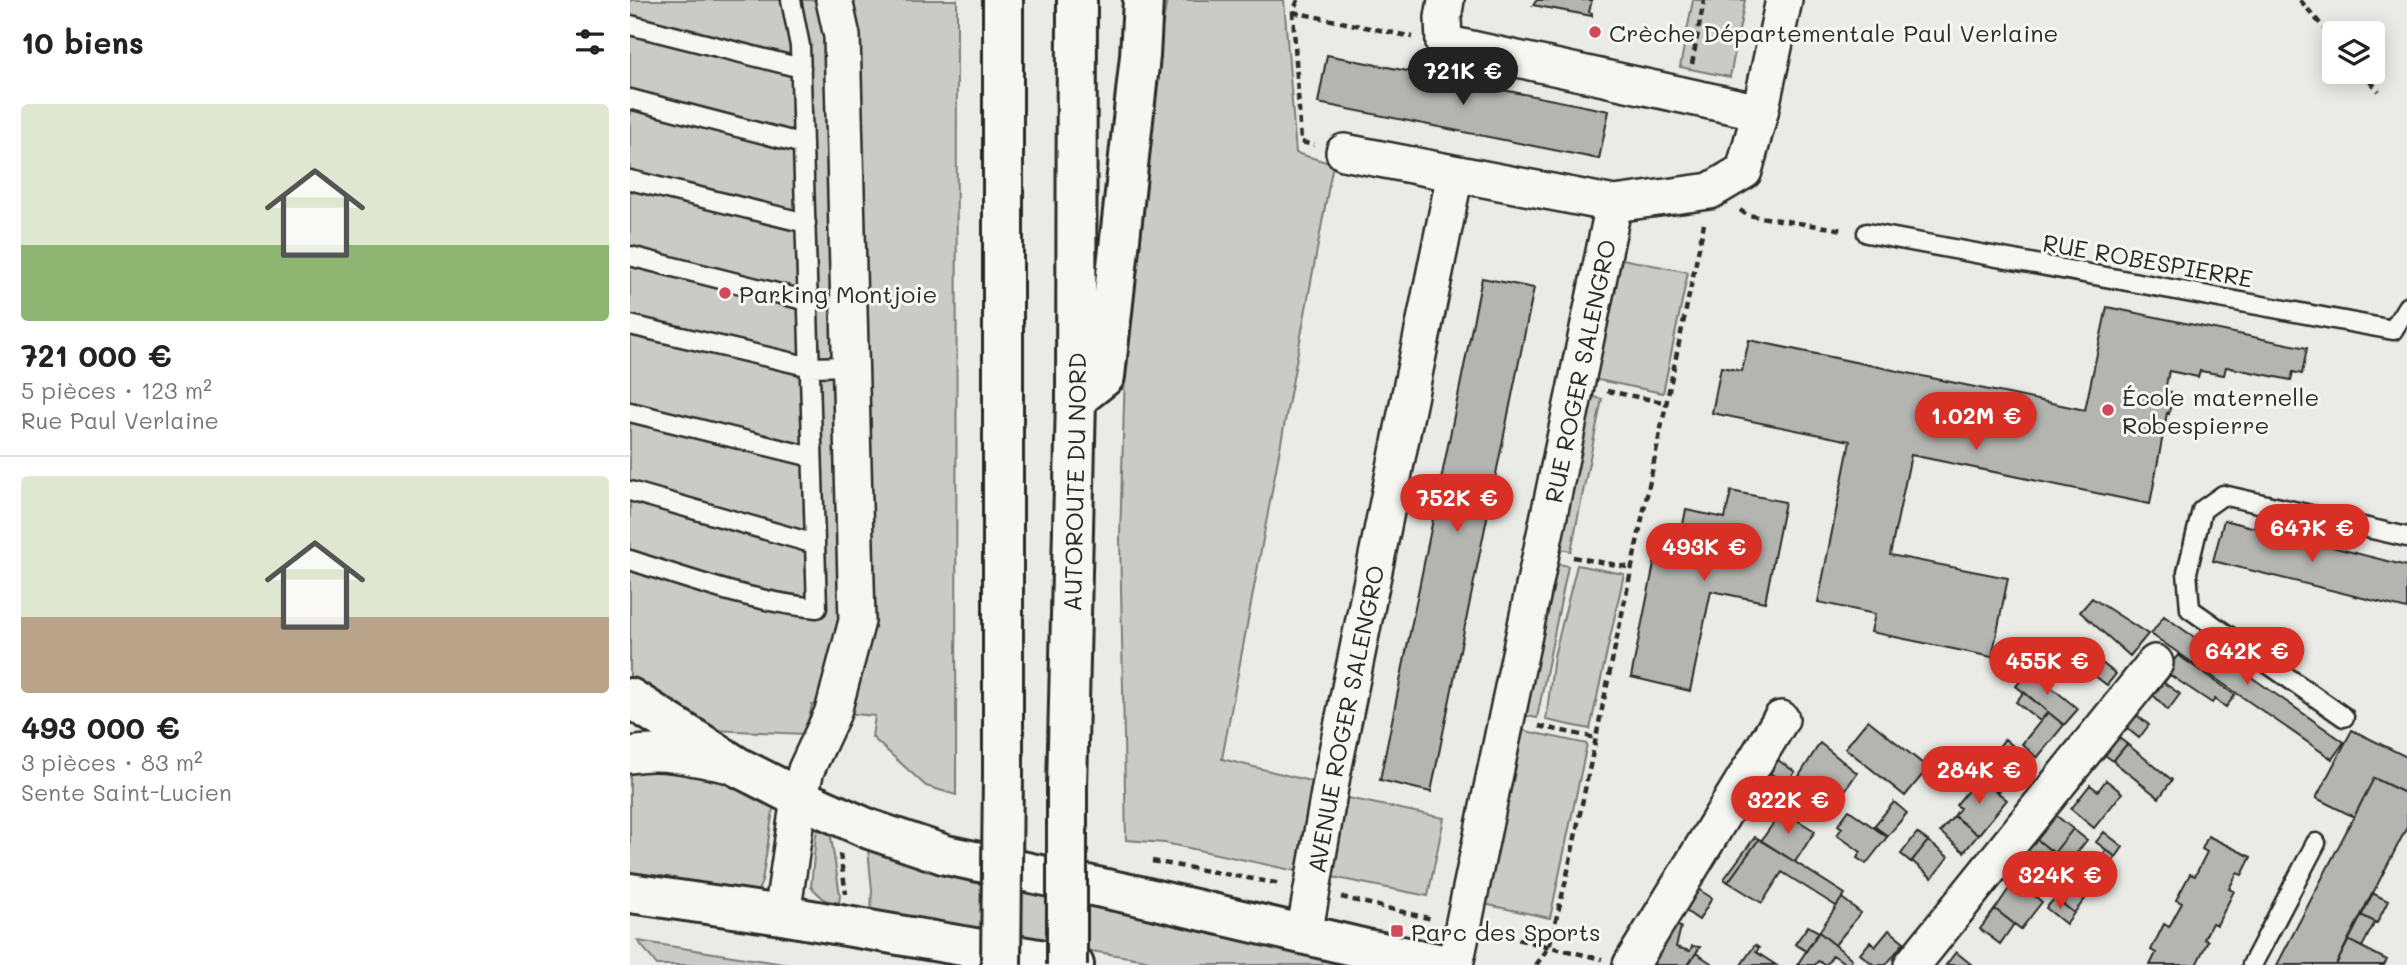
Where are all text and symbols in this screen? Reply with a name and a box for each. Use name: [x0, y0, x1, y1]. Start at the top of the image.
place label: Crèche Départementale Paul Verlaine: [1609, 17, 2058, 48]
map controls: [2322, 21, 2385, 84]
button: layers: [2322, 21, 2385, 84]
text: 10 biens: [21, 22, 144, 62]
icon: filters: [571, 23, 609, 61]
marker: Crèche Départementale Paul Verlaine: [1587, 24, 1603, 40]
pin: 721K €: [1406, 48, 1520, 107]
text: 721K €: [1424, 55, 1502, 85]
icon: home: [252, 150, 378, 276]
street label: RUE ROBESPIERRE: [2041, 226, 2255, 294]
street label: RUE ROGER SALENGRO: [1537, 236, 1622, 505]
place label: Parking Montjoie: [739, 278, 937, 309]
marker: Parking Montjoie: [717, 285, 733, 301]
text: 721 000 €: [21, 335, 172, 375]
street label: AUTOROUTE DU NORD: [1056, 353, 1092, 612]
text: 5 pièces · 123 m²: [21, 375, 212, 405]
place label: École maternelle Robespierre: [2122, 381, 2319, 440]
pin: 1.02M €: [1911, 392, 2041, 452]
text: 1.02M €: [1931, 400, 2021, 430]
marker: École maternelle Robespierre: [2100, 402, 2116, 418]
text: Rue Paul Verlaine: [21, 405, 219, 435]
pin: 752K €: [1400, 475, 1514, 534]
text: 752K €: [1416, 482, 1498, 512]
pin: 647K €: [2255, 504, 2369, 564]
text: 647K €: [2270, 512, 2354, 542]
icon: home: [252, 522, 378, 648]
pin: 493K €: [1647, 524, 1761, 583]
text: 493K €: [1662, 531, 1746, 561]
street label: AVENUE ROGER SALENGRO: [1300, 562, 1390, 875]
pin: 642K €: [2190, 628, 2304, 687]
text: 642K €: [2205, 635, 2289, 665]
pin: 455K €: [1990, 638, 2104, 697]
text: 455K €: [2005, 645, 2089, 675]
text: 493 000 €: [21, 707, 180, 747]
pin: 284K €: [1922, 746, 2036, 806]
text: 3 pièces · 83 m²: [21, 747, 203, 777]
text: 284K €: [1937, 754, 2021, 784]
pin: 322K €: [1731, 776, 1845, 836]
text: Sente Saint-Lucien: [21, 777, 232, 807]
text: 322K €: [1747, 784, 1829, 814]
pin: 324K €: [2003, 852, 2117, 911]
text: 324K €: [2018, 859, 2102, 889]
place label: Parc des Sports: [1411, 916, 1601, 947]
marker: Parc des Sports: [1389, 923, 1405, 939]

